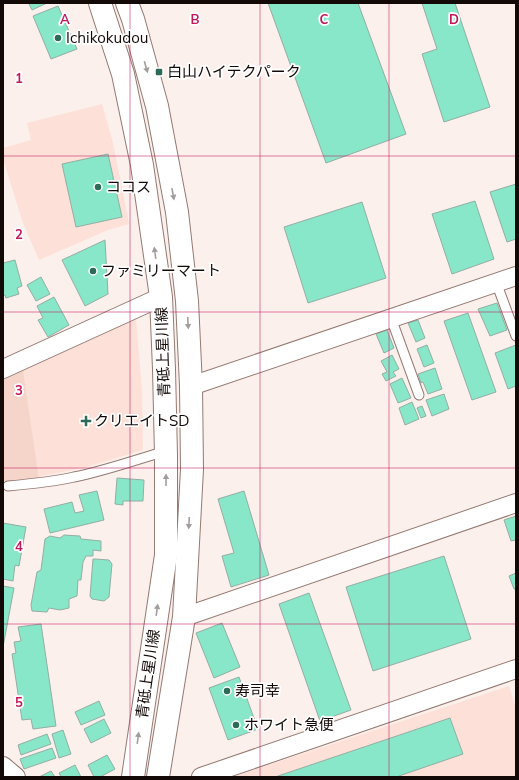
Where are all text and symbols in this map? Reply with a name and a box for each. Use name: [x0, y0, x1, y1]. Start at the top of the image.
text: A: [60, 11, 70, 27]
text: B: [191, 11, 200, 27]
text: C: [320, 11, 329, 27]
text: D: [449, 11, 459, 27]
place label: Ichikokudou: [66, 28, 148, 47]
marker: Ichikokudou: [53, 33, 63, 43]
one-way arrow: [143, 62, 149, 74]
place label: 白山ハイテクパーク: [167, 62, 301, 81]
marker: 白山ハイテクパーク: [154, 67, 164, 77]
text: 1: [15, 70, 23, 86]
place label: ココス: [106, 177, 151, 196]
marker: ココス: [93, 182, 103, 192]
one-way arrow: [171, 188, 177, 200]
text: 2: [15, 226, 23, 242]
one-way arrow: [152, 247, 158, 259]
place label: ファミリーマート: [101, 261, 221, 280]
marker: ファミリーマート: [88, 266, 98, 276]
street label: 青砥上星川線: [151, 307, 174, 397]
one-way arrow: [185, 317, 192, 329]
text: 3: [15, 382, 23, 398]
place label: クリエイトSD: [94, 411, 190, 430]
marker: クリエイトSD: [81, 416, 91, 426]
one-way arrow: [163, 473, 169, 486]
one-way arrow: [186, 517, 193, 529]
text: 4: [15, 538, 23, 554]
one-way arrow: [154, 604, 160, 616]
street label: 青砥上星川線: [132, 628, 163, 720]
place label: 寿司幸: [235, 681, 280, 700]
marker: 寿司幸: [222, 686, 232, 696]
text: 5: [15, 694, 23, 710]
place label: ホワイト急便: [244, 715, 334, 734]
marker: ホワイト急便: [231, 720, 241, 730]
one-way arrow: [135, 732, 141, 744]

